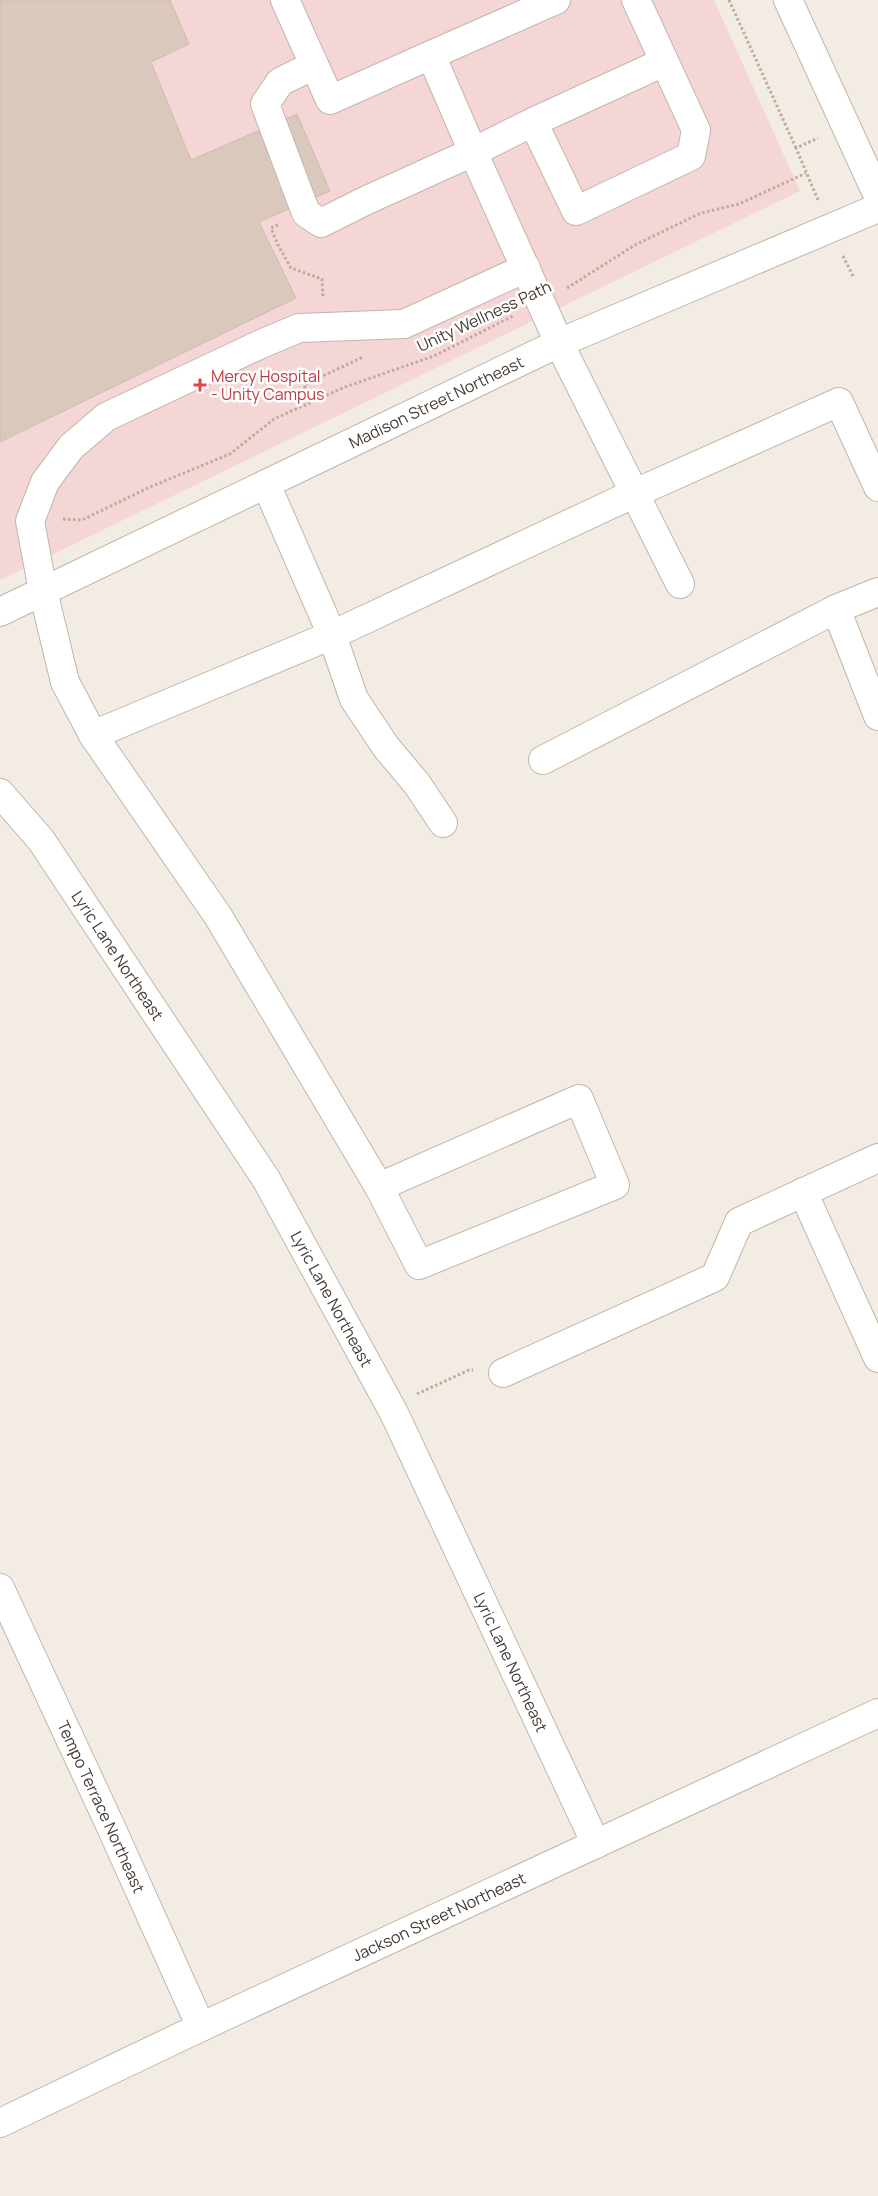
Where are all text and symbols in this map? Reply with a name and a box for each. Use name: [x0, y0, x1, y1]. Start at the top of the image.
street label: Unity Wellness Path: [413, 275, 555, 357]
street label: Madison Street Northeast: [345, 351, 527, 454]
place label: Mercy Hospital - Unity Campus: [211, 365, 324, 405]
marker: Mercy Hospital - Unity Campus: [193, 378, 207, 392]
street label: Lyric Lane Northeast: [67, 886, 169, 1025]
street label: Lyric Lane Northeast: [286, 1227, 378, 1371]
street label: Lyric Lane Northeast: [469, 1589, 553, 1735]
street label: Tempo Terrace Northeast: [52, 1717, 150, 1896]
street label: Jackson Street Northeast: [349, 1867, 529, 1966]

